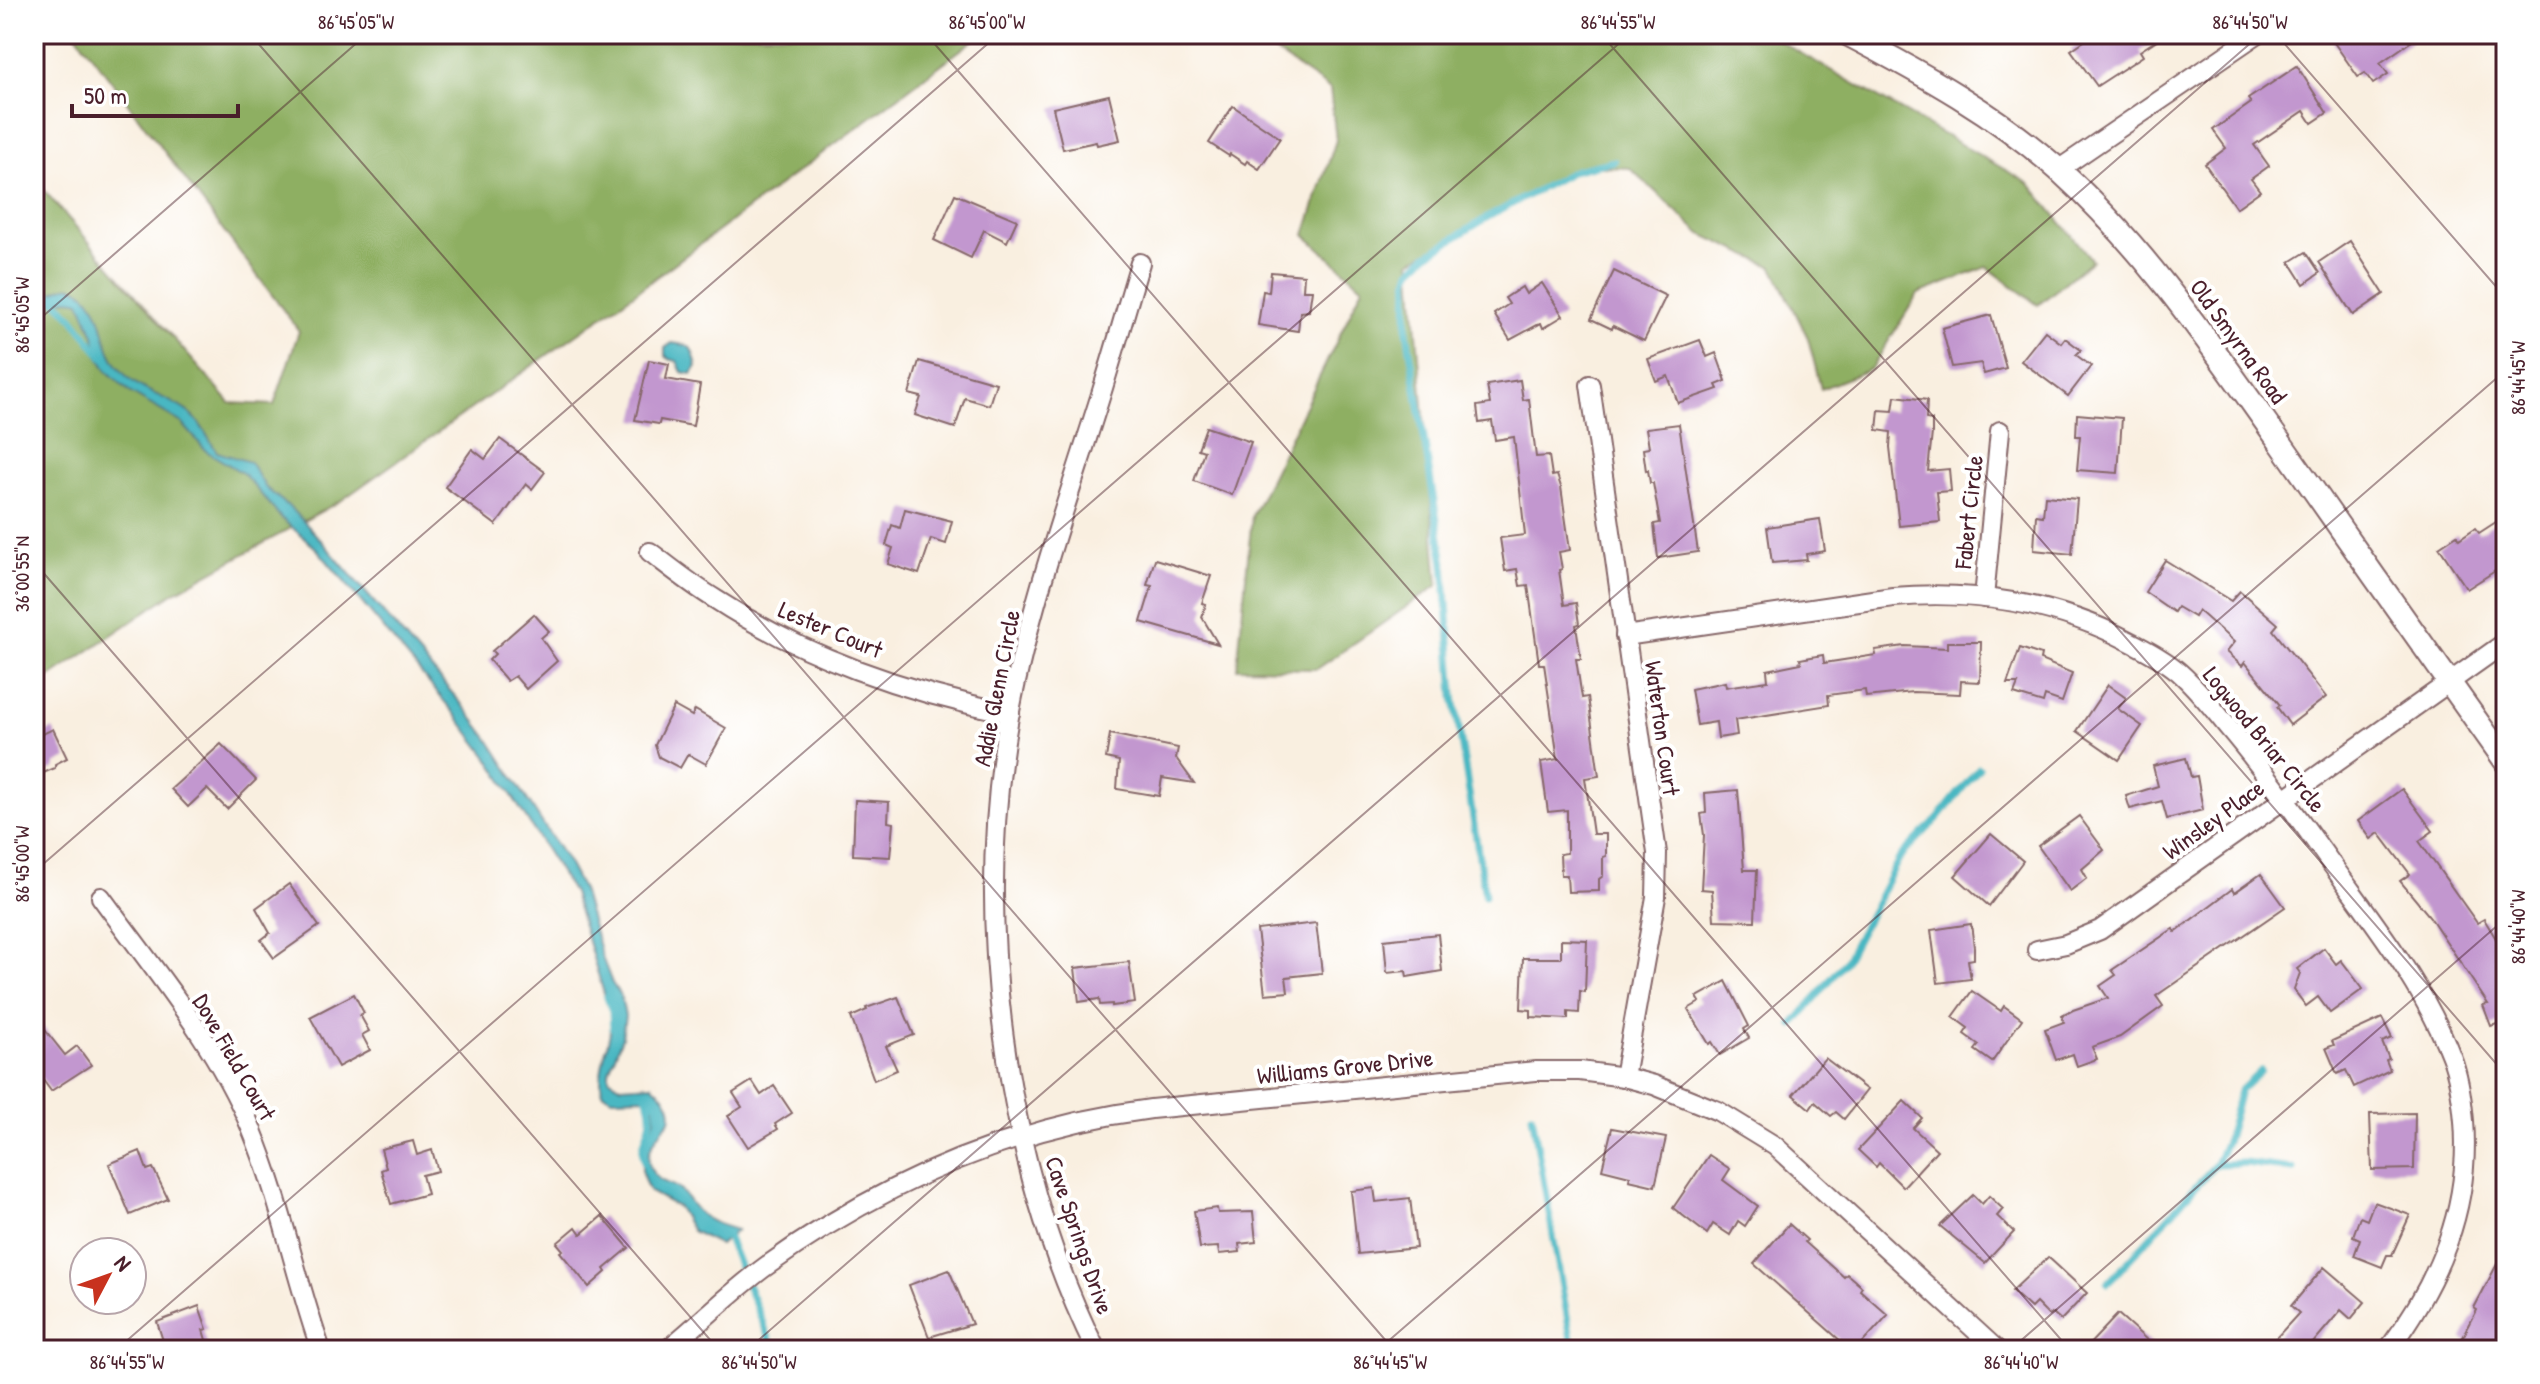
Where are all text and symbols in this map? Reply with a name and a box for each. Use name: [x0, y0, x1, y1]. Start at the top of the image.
text: 86°45'05"W: [318, 8, 395, 35]
text: 86°45'00"W: [949, 8, 1026, 35]
text: 86°44'55"W: [1581, 8, 1656, 35]
text: 86°44'50"W: [2212, 8, 2288, 35]
scale bar: [72, 68, 238, 118]
text: 50 m: [84, 79, 127, 111]
street label: Old Smyrna Road: [2183, 272, 2295, 410]
text: 86°45'05"W: [8, 276, 35, 353]
text: 86°44'45"W: [2504, 340, 2531, 415]
street label: Fabert Circle: [1946, 453, 1990, 571]
text: 36°00'55"N: [8, 536, 35, 612]
street label: Lester Court: [774, 593, 889, 666]
street label: Addie Glenn Circle: [965, 607, 1027, 769]
street label: Waterton Court: [1638, 659, 1688, 798]
street label: Logwood Briar Circle: [2196, 660, 2334, 819]
street label: Winsley Place: [2156, 771, 2271, 867]
text: 86°45'00"W: [8, 825, 35, 902]
text: 86°44'40"W: [2504, 889, 2531, 964]
street label: Dove Field Court: [186, 988, 284, 1127]
street label: Williams Grove Drive: [1255, 1041, 1435, 1091]
street label: Cave Springs Drive: [1038, 1152, 1122, 1318]
north arrow: [68, 1236, 148, 1316]
text: N: [108, 1249, 138, 1277]
text: 86°44'55"W: [90, 1348, 165, 1375]
text: 86°44'50"W: [721, 1348, 797, 1375]
text: 86°44'45"W: [1353, 1348, 1428, 1375]
text: 86°44'40"W: [1984, 1348, 2059, 1375]

